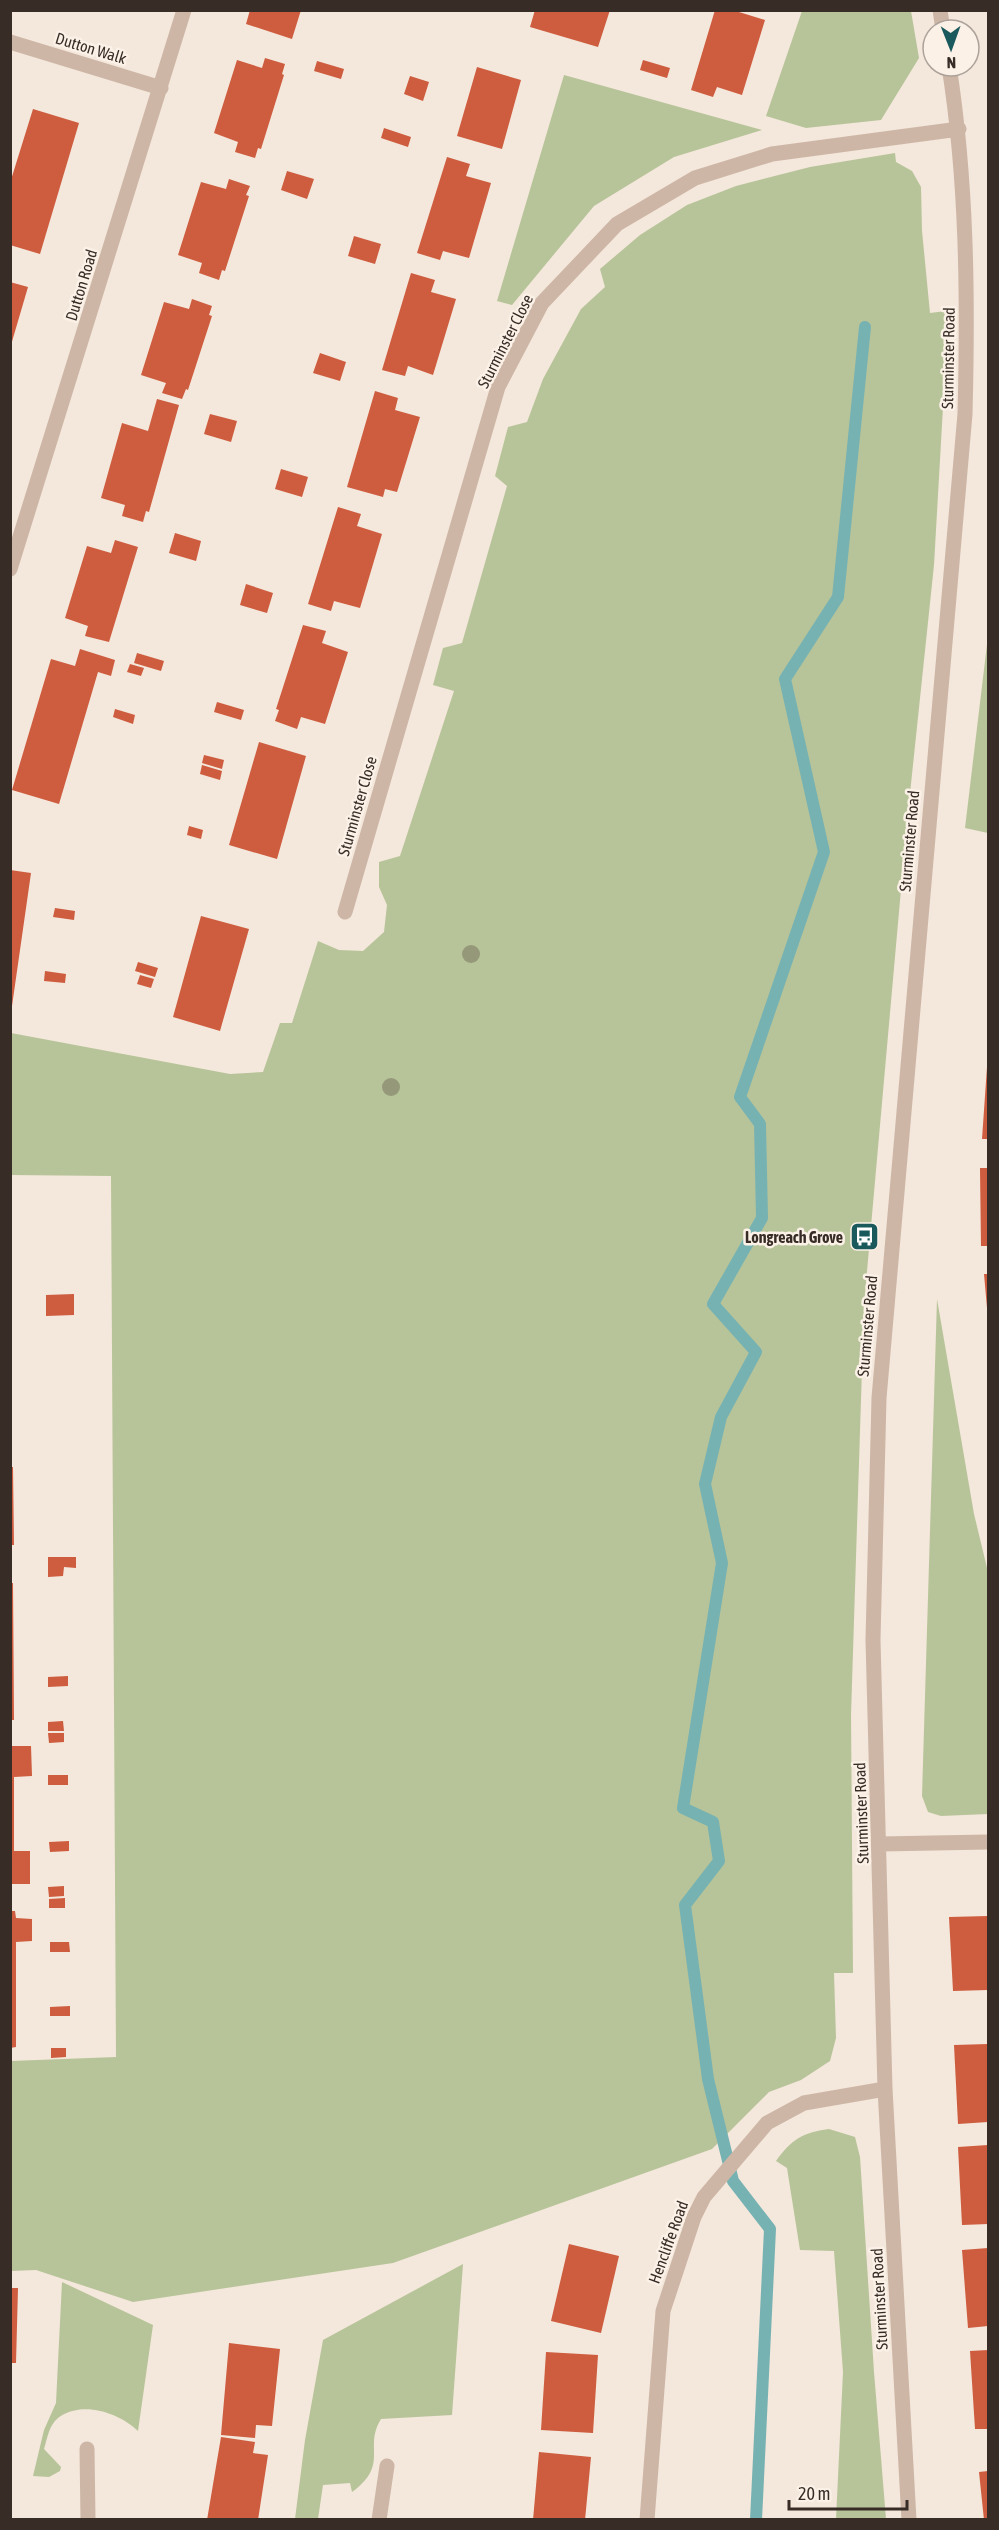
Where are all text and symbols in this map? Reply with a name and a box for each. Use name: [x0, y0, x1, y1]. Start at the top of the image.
north arrow: [921, 18, 981, 78]
street label: Dutton Walk: [53, 29, 129, 67]
text: N: [946, 54, 956, 72]
street label: Dutton Road: [62, 247, 100, 323]
street label: Sturminster Close: [474, 291, 536, 391]
street label: Sturminster Road: [938, 307, 958, 409]
street label: Sturminster Close: [334, 754, 380, 858]
street label: Sturminster Road: [896, 790, 922, 892]
bus stop icon: Longreach Grove: [848, 1221, 880, 1253]
place label: Longreach Grove: [745, 1228, 843, 1246]
street label: Sturminster Road: [854, 1275, 880, 1377]
street label: Sturminster Road: [850, 1762, 872, 1864]
street label: Hencliffe Road: [645, 2198, 691, 2286]
street label: Sturminster Road: [867, 2248, 891, 2350]
scale bar: [789, 2473, 908, 2511]
text: 20 m: [798, 2483, 830, 2504]

